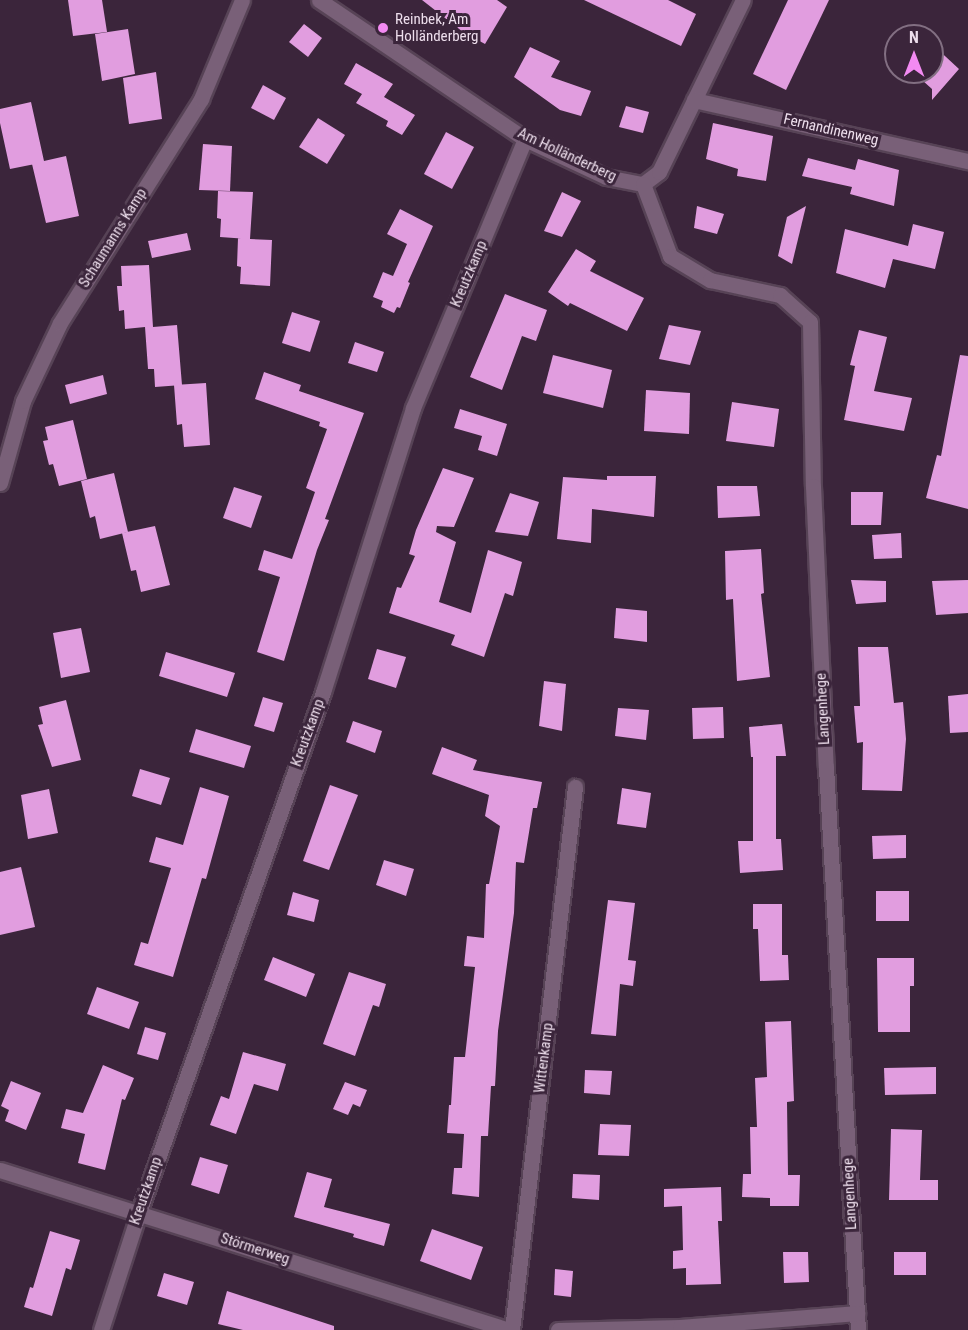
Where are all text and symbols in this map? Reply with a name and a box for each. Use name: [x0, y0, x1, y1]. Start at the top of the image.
place label: Reinbek, Am Holländerberg: [395, 10, 478, 45]
marker: Reinbek, Am Holländerberg: [376, 21, 390, 35]
north arrow: [884, 24, 944, 84]
text: N: [909, 28, 919, 47]
street label: Fernandinenweg: [782, 110, 880, 150]
street label: Am Holländerberg: [515, 124, 619, 186]
street label: Schaumanns Kamp: [75, 185, 151, 291]
street label: Kreutzkamp: [447, 238, 491, 310]
street label: Langenhege: [812, 673, 834, 745]
street label: Kreutzkamp: [287, 697, 329, 769]
street label: Wittenkamp: [531, 1022, 557, 1094]
street label: Kreutzkamp: [126, 1155, 166, 1227]
street label: Langenhege: [839, 1158, 861, 1230]
street label: Störmerweg: [218, 1229, 292, 1269]

